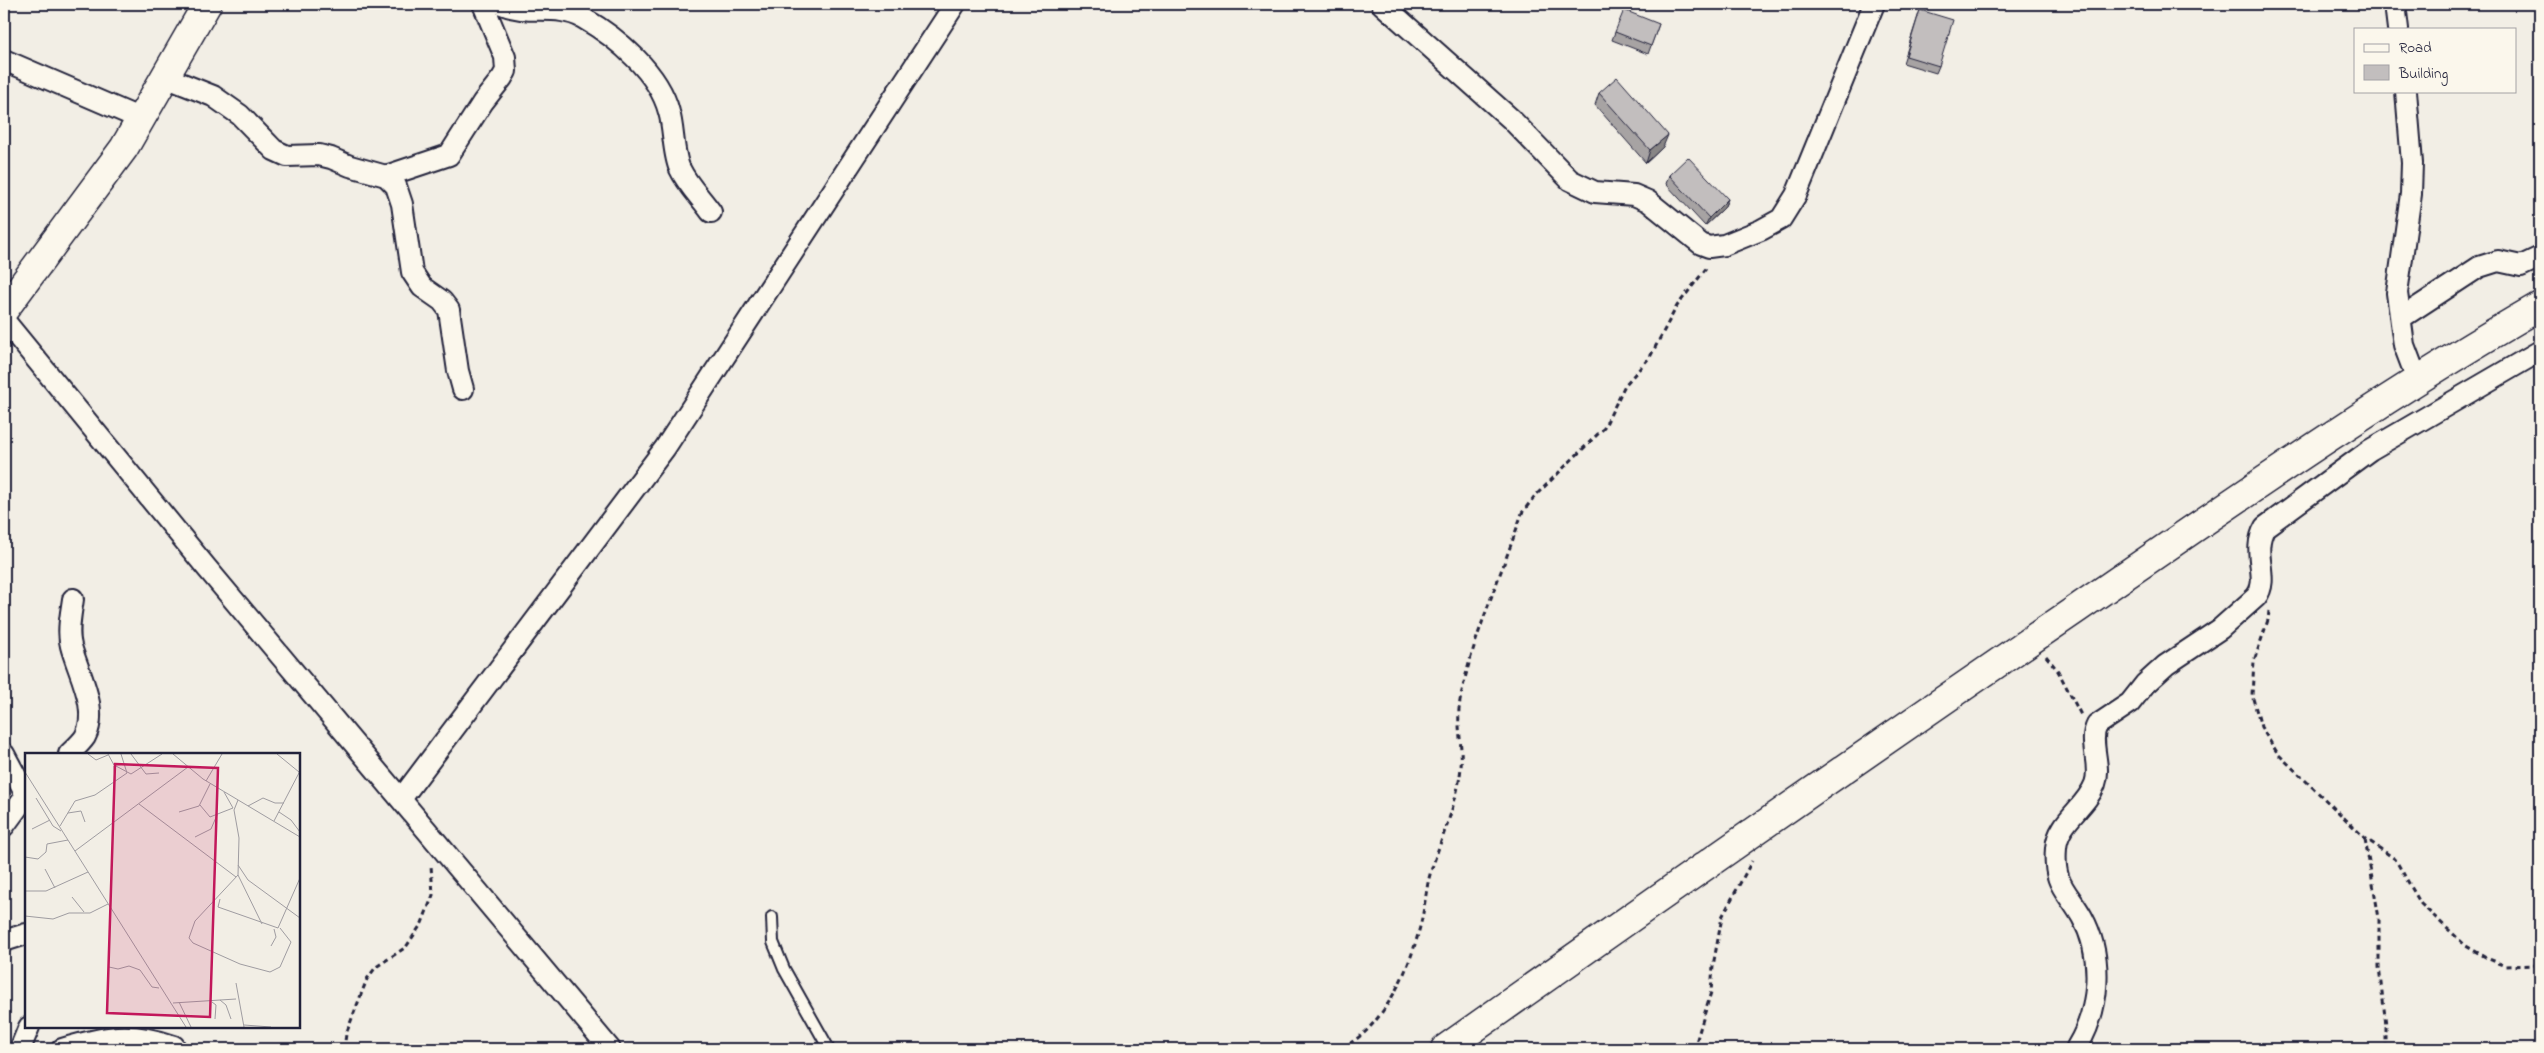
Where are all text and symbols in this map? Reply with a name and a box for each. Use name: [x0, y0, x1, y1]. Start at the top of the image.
legend: [2354, 28, 2516, 92]
text: Road: [2399, 37, 2432, 59]
text: Building: [2398, 63, 2448, 86]
inset map: [25, 753, 300, 1028]

